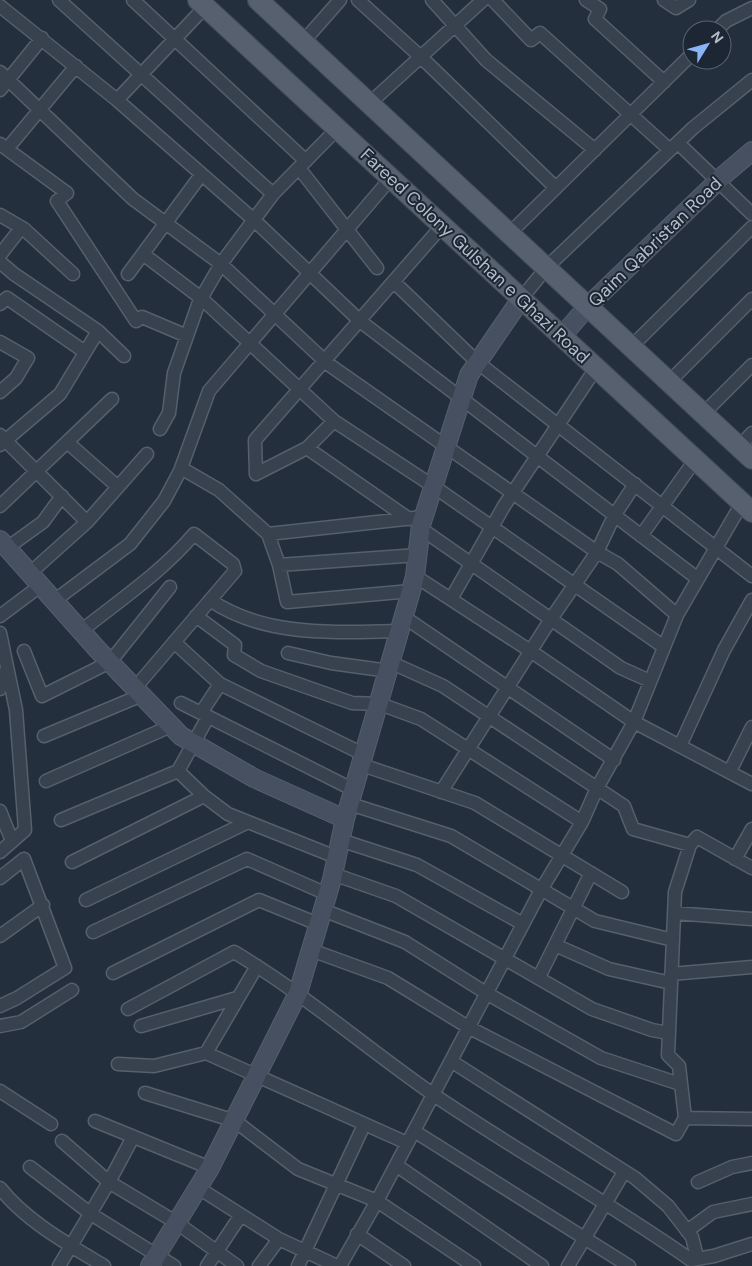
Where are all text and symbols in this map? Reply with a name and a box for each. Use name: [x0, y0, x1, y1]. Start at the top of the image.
north arrow: [682, 20, 732, 70]
text: N: [707, 28, 728, 47]
street label: Fareed Colony Gulshan e Ghazi Road: [355, 143, 595, 369]
street label: Qaim Qabristan Road: [583, 172, 727, 312]

